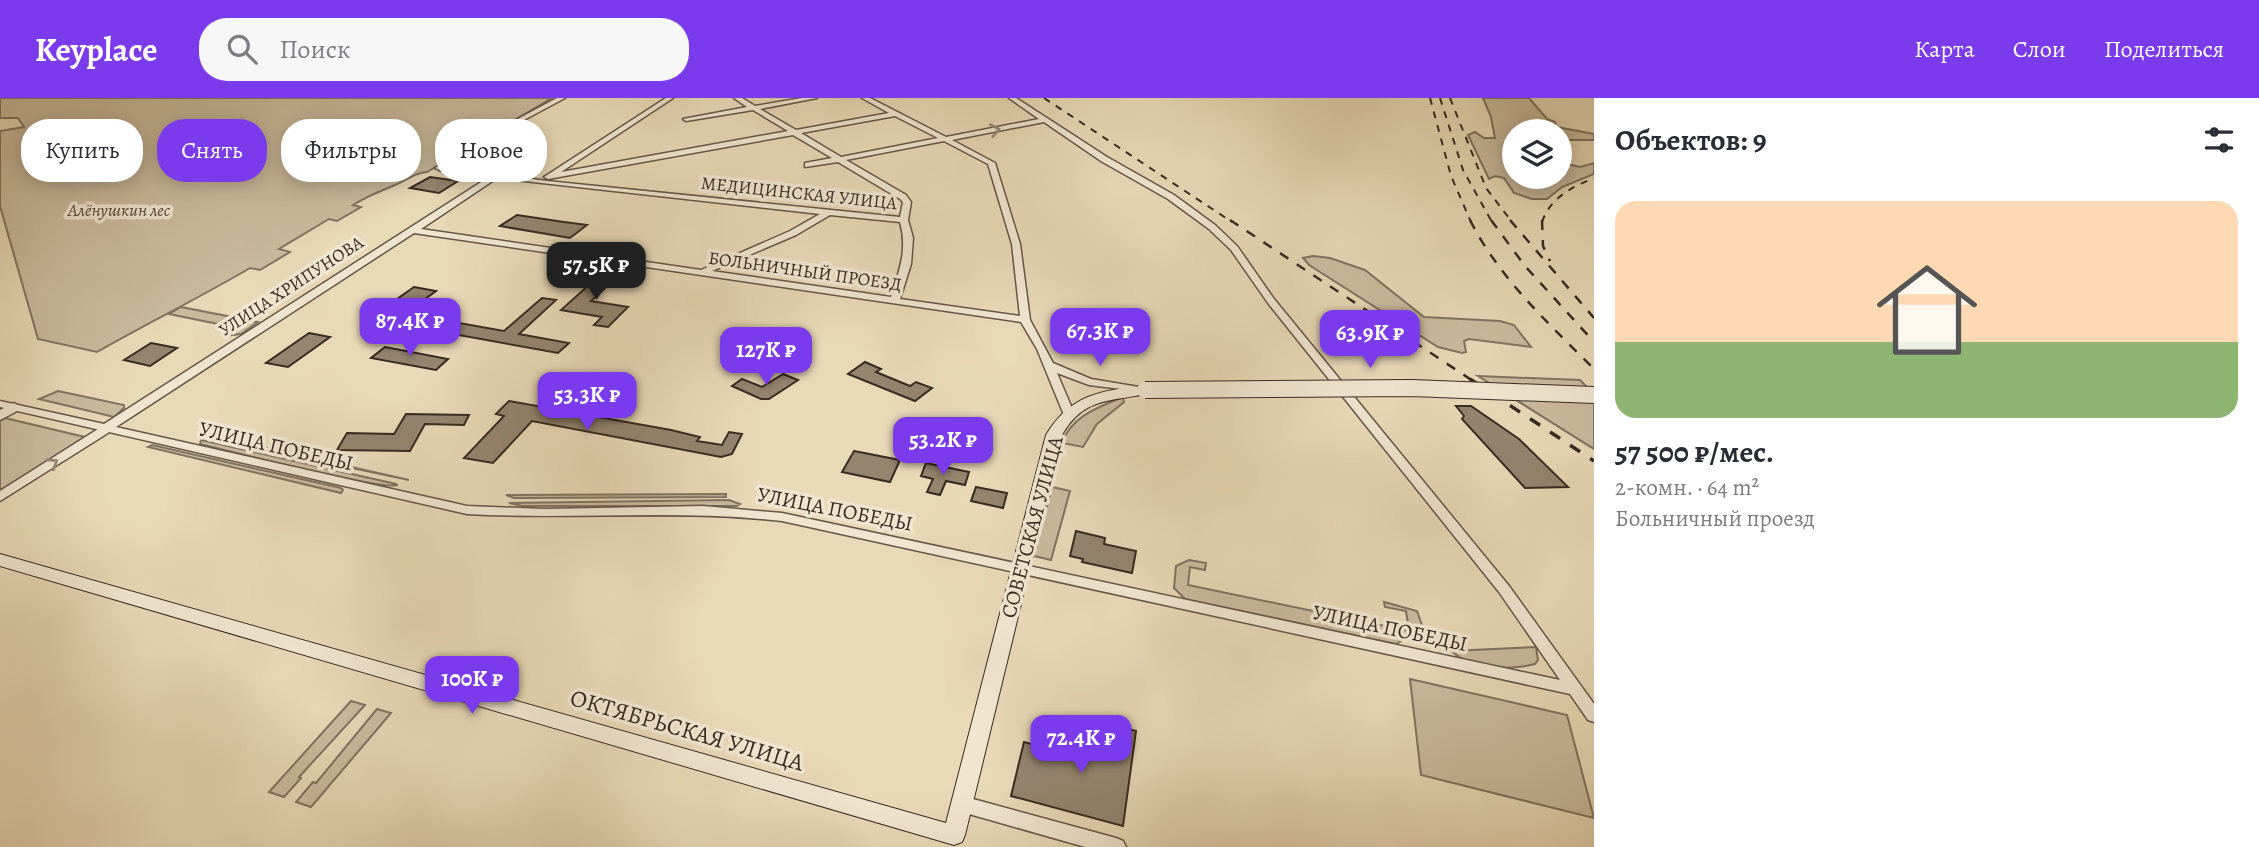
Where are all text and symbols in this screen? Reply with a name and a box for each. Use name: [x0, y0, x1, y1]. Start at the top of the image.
search box: [199, 18, 689, 81]
text: Keyplace: [35, 27, 157, 72]
icon: search: [223, 30, 261, 68]
text: Поиск: [279, 32, 351, 67]
text: Карта: [1914, 33, 1975, 65]
text: Слои: [2013, 33, 2066, 65]
text: Поделиться: [2104, 33, 2224, 65]
chip: Купить: [21, 119, 143, 182]
chip: Снять: [157, 119, 267, 182]
chip: Фильтры: [281, 119, 421, 182]
chip: Новое: [435, 119, 547, 182]
map controls: [1502, 119, 1572, 189]
button: layers: [1502, 119, 1572, 189]
text: Объектов: 9: [1615, 120, 1767, 160]
icon: filters: [2200, 121, 2238, 159]
one-way arrow: [989, 123, 1001, 138]
street label: МЕДИЦИНСКАЯ УЛИЦА: [700, 171, 899, 215]
park label: Алёнушкин лес: [67, 198, 171, 222]
street label: УЛИЦА ХРИПУНОВА: [214, 230, 368, 342]
pin: 57.5K ₽: [531, 242, 661, 302]
street label: БОЛЬНИЧНЫЙ ПРОЕЗД: [707, 246, 903, 296]
icon: home: [1864, 247, 1990, 373]
text: 57.5K ₽: [563, 249, 629, 280]
pin: 87.4K ₽: [345, 299, 475, 358]
text: 87.4K ₽: [376, 305, 444, 336]
pin: 67.3K ₽: [1035, 308, 1165, 368]
pin: 63.9K ₽: [1305, 310, 1435, 370]
text: 67.3K ₽: [1066, 315, 1134, 346]
text: 63.9K ₽: [1336, 317, 1404, 348]
pin: 127K ₽: [709, 328, 823, 387]
text: 127K ₽: [736, 334, 796, 365]
pin: 53.3K ₽: [522, 372, 652, 432]
text: 53.3K ₽: [554, 379, 620, 410]
street label: УЛИЦА ПОБЕДЫ: [196, 415, 356, 477]
pin: 53.2K ₽: [878, 418, 1008, 477]
text: 53.2K ₽: [909, 424, 977, 455]
street label: СОВЕТСКАЯ УЛИЦА: [994, 432, 1070, 621]
text: 57 500 ₽/мес.: [1615, 432, 1774, 472]
one-way arrow: [45, 458, 58, 471]
text: 2-комн. · 64 m²: [1615, 472, 1759, 503]
street label: УЛИЦА ПОБЕДЫ: [755, 480, 915, 538]
text: Больничный проезд: [1615, 503, 1815, 534]
street label: УЛИЦА ПОБЕДЫ: [1310, 598, 1470, 658]
pin: 100K ₽: [415, 656, 529, 716]
text: 100K ₽: [441, 663, 503, 694]
street label: ОКТЯБРЬСКАЯ УЛИЦА: [566, 681, 808, 779]
pin: 72.4K ₽: [1016, 716, 1146, 775]
text: 72.4K ₽: [1047, 722, 1115, 753]

